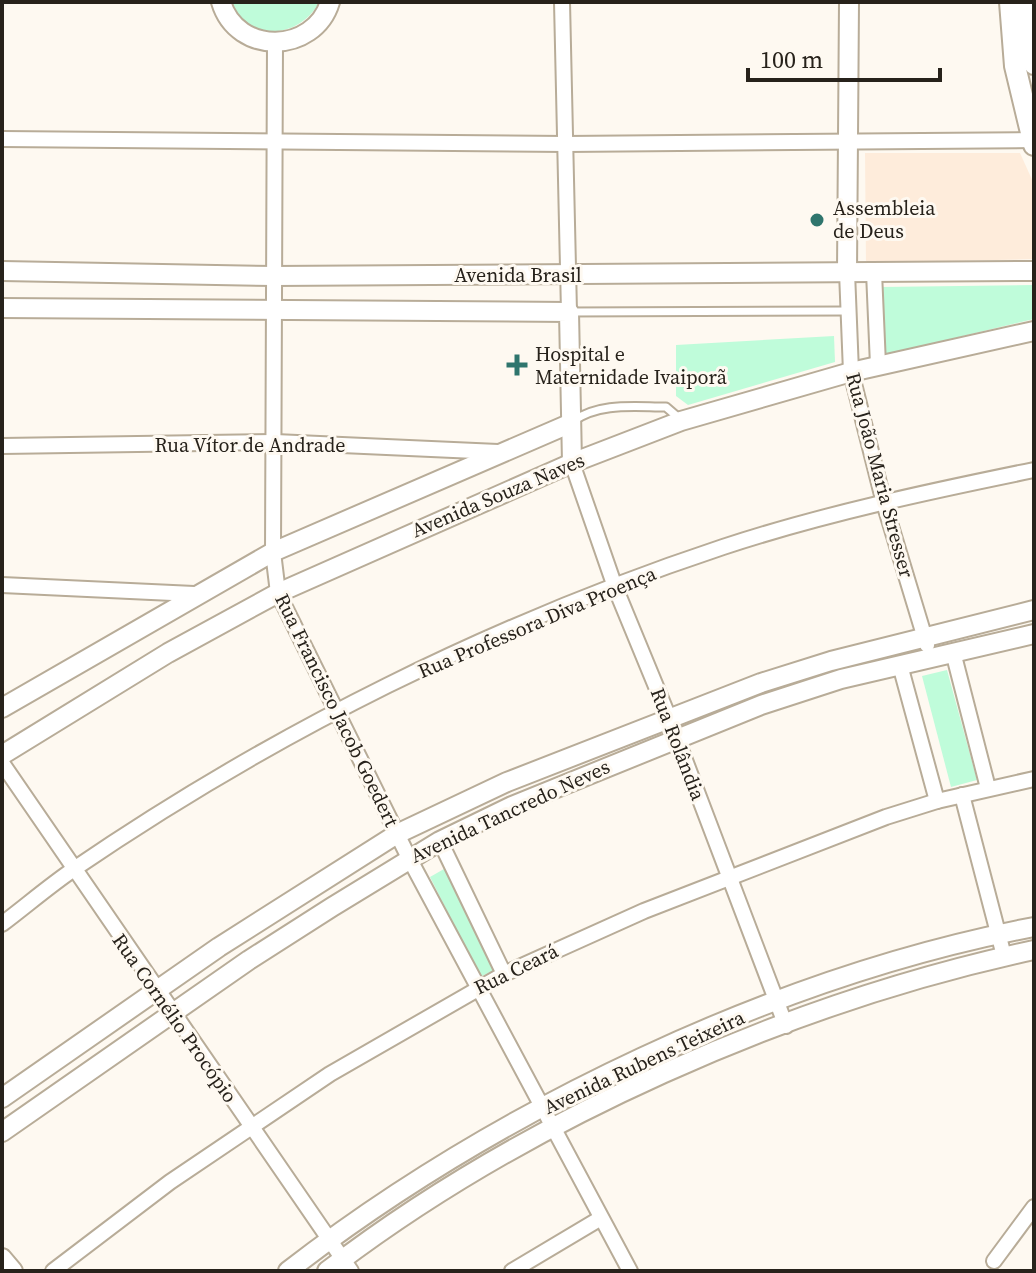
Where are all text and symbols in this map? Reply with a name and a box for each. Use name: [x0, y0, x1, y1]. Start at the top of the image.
scale bar: [748, 32, 940, 82]
text: 100 m: [760, 43, 823, 76]
place label: Assembleia de Deus: [833, 194, 936, 245]
marker: Assembleia de Deus: [808, 211, 826, 229]
street label: Avenida Brasil: [454, 261, 582, 289]
place label: Hospital e Maternidade Ivaiporã: [535, 340, 728, 391]
marker: Hospital e Maternidade Ivaiporã: [506, 354, 528, 376]
street label: Rua João Maria Stresser: [839, 369, 921, 581]
street label: Rua Vítor de Andrade: [154, 431, 346, 459]
street label: Avenida Souza Naves: [407, 446, 589, 544]
street label: Rua Professora Diva Proença: [414, 559, 661, 685]
street label: Rua Francisco Jacob Goedert: [268, 589, 406, 832]
street label: Rua Rolândia: [644, 684, 713, 805]
street label: Avenida Tancredo Neves: [406, 752, 614, 870]
street label: Rua Cornélio Procópio: [106, 928, 244, 1108]
street label: Rua Ceará: [469, 936, 564, 1001]
street label: Avenida Rubens Teixeira: [539, 1003, 750, 1121]

